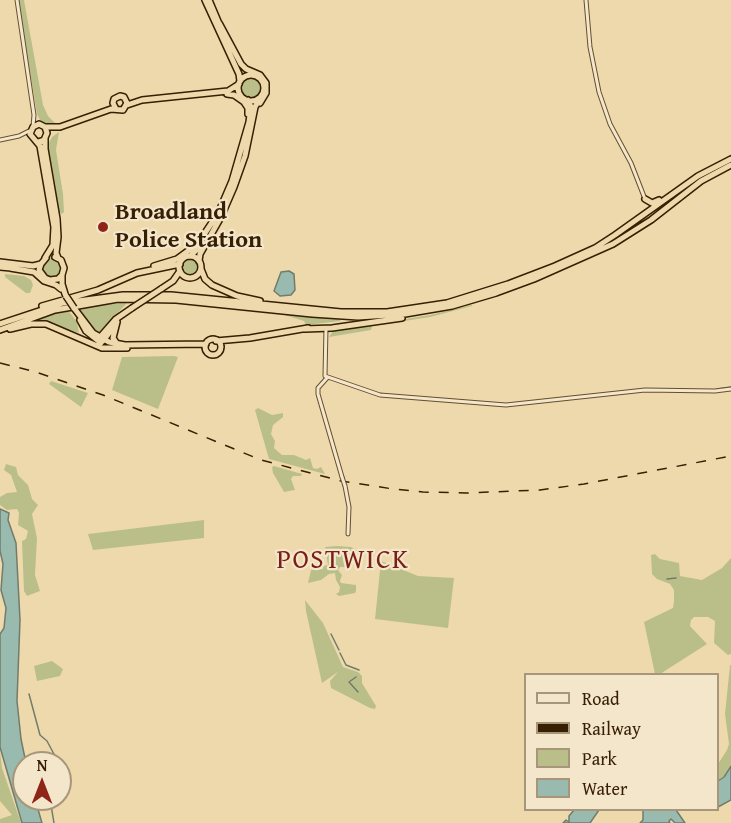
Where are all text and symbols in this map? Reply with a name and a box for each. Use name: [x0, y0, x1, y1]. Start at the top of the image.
place label: Broadland Police Station: [115, 199, 262, 255]
marker: Broadland Police Station: [96, 220, 110, 234]
district label: POSTWICK: [276, 545, 410, 577]
legend: [524, 673, 719, 811]
text: Road: [582, 685, 620, 712]
text: Railway: [582, 715, 641, 742]
text: Park: [582, 745, 617, 772]
north arrow: [12, 751, 72, 811]
text: N: [37, 753, 47, 777]
text: Water: [582, 775, 627, 802]

